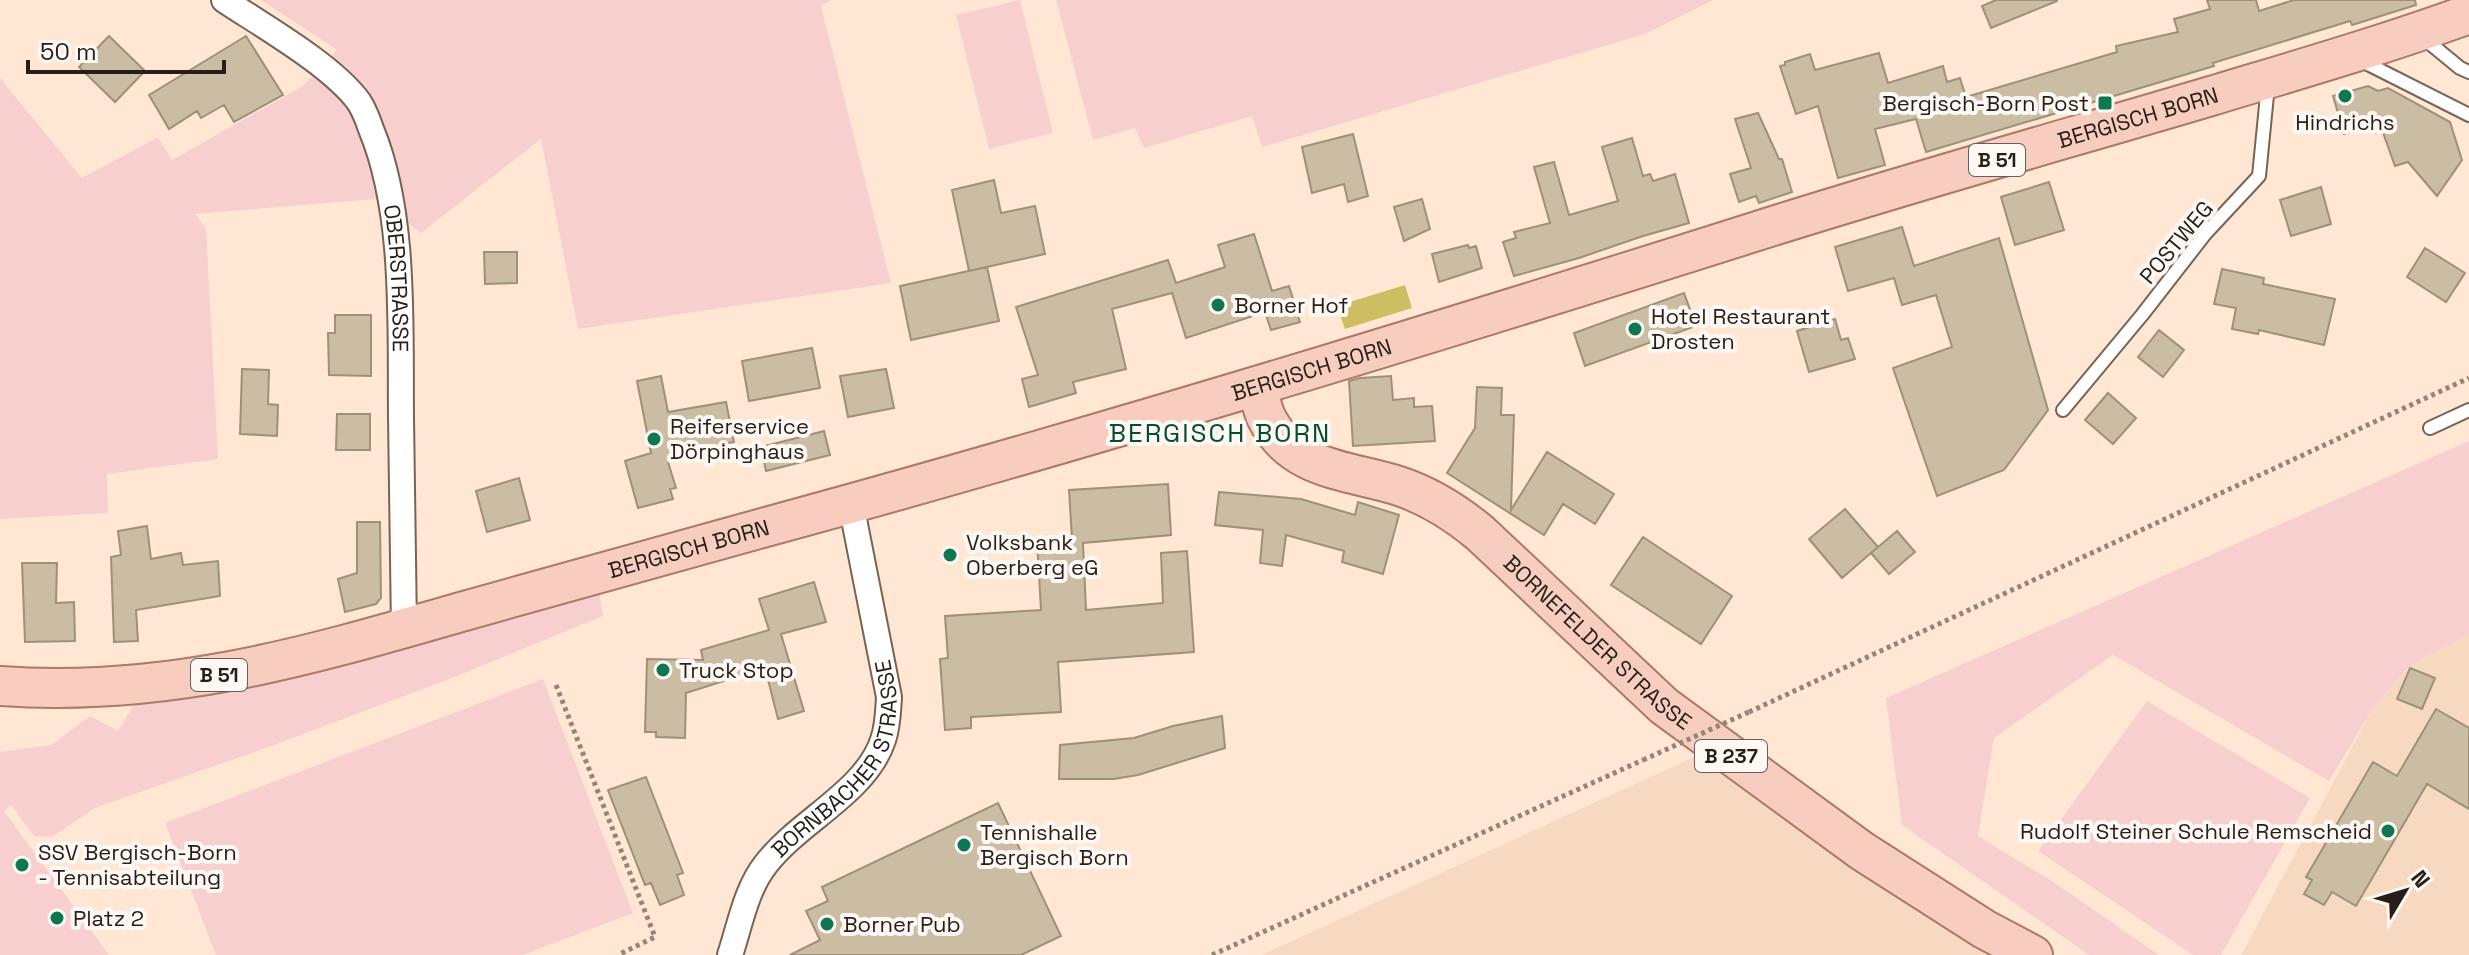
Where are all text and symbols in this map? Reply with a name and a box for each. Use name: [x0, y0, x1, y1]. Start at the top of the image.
scale bar: [28, 24, 224, 74]
text: 50 m: [40, 36, 97, 67]
street label: BERGISCH BORN: [2054, 81, 2222, 154]
marker: Hindrichs: [2336, 87, 2354, 105]
place label: Bergisch-Born Post: [1882, 89, 2089, 117]
marker: Bergisch-Born Post: [2096, 94, 2114, 112]
place label: Hindrichs: [2295, 108, 2395, 136]
road number: B 51: [1969, 144, 2025, 176]
street label: POSTWEG: [2133, 195, 2219, 289]
street label: OBERSTRASSE: [378, 202, 415, 352]
place label: Borner Hof: [1234, 291, 1348, 319]
marker: Borner Hof: [1209, 296, 1227, 314]
place label: Hotel Restaurant Drosten: [1651, 302, 1830, 355]
marker: Hotel Restaurant Drosten: [1626, 320, 1644, 338]
street label: BERGISCH BORN: [1228, 332, 1395, 407]
place label: Reiferservice Dörpinghaus: [670, 412, 809, 465]
district label: BERGISCH BORN: [1109, 416, 1331, 450]
marker: Reiferservice Dörpinghaus: [645, 430, 663, 448]
street label: BERGISCH BORN: [605, 513, 772, 584]
place label: Volksbank Oberberg eG: [966, 528, 1099, 581]
marker: Volksbank Oberberg eG: [941, 546, 959, 564]
street label: BORNEFELDER STRASSE: [1498, 549, 1697, 736]
place label: Truck Stop: [679, 656, 794, 684]
street label: BORNBACHER STRASSE: [765, 658, 903, 863]
road number: B 51: [191, 659, 247, 691]
marker: Truck Stop: [654, 661, 672, 679]
road number: B 237: [1695, 740, 1767, 772]
place label: Rudolf Steiner Schule Remscheid: [2020, 817, 2372, 845]
place label: Tennishalle Bergisch Born: [980, 818, 1129, 871]
marker: Rudolf Steiner Schule Remscheid: [2379, 822, 2397, 840]
marker: Tennishalle Bergisch Born: [955, 836, 973, 854]
place label: SSV Bergisch-Born - Tennisabteilung: [38, 838, 237, 891]
north arrow: [2365, 851, 2445, 931]
marker: SSV Bergisch-Born - Tennisabteilung: [13, 856, 31, 874]
text: N: [2405, 864, 2436, 893]
place label: Platz 2: [73, 904, 144, 932]
marker: Platz 2: [48, 909, 66, 927]
place label: Borner Pub: [843, 910, 961, 938]
marker: Borner Pub: [818, 915, 836, 933]

